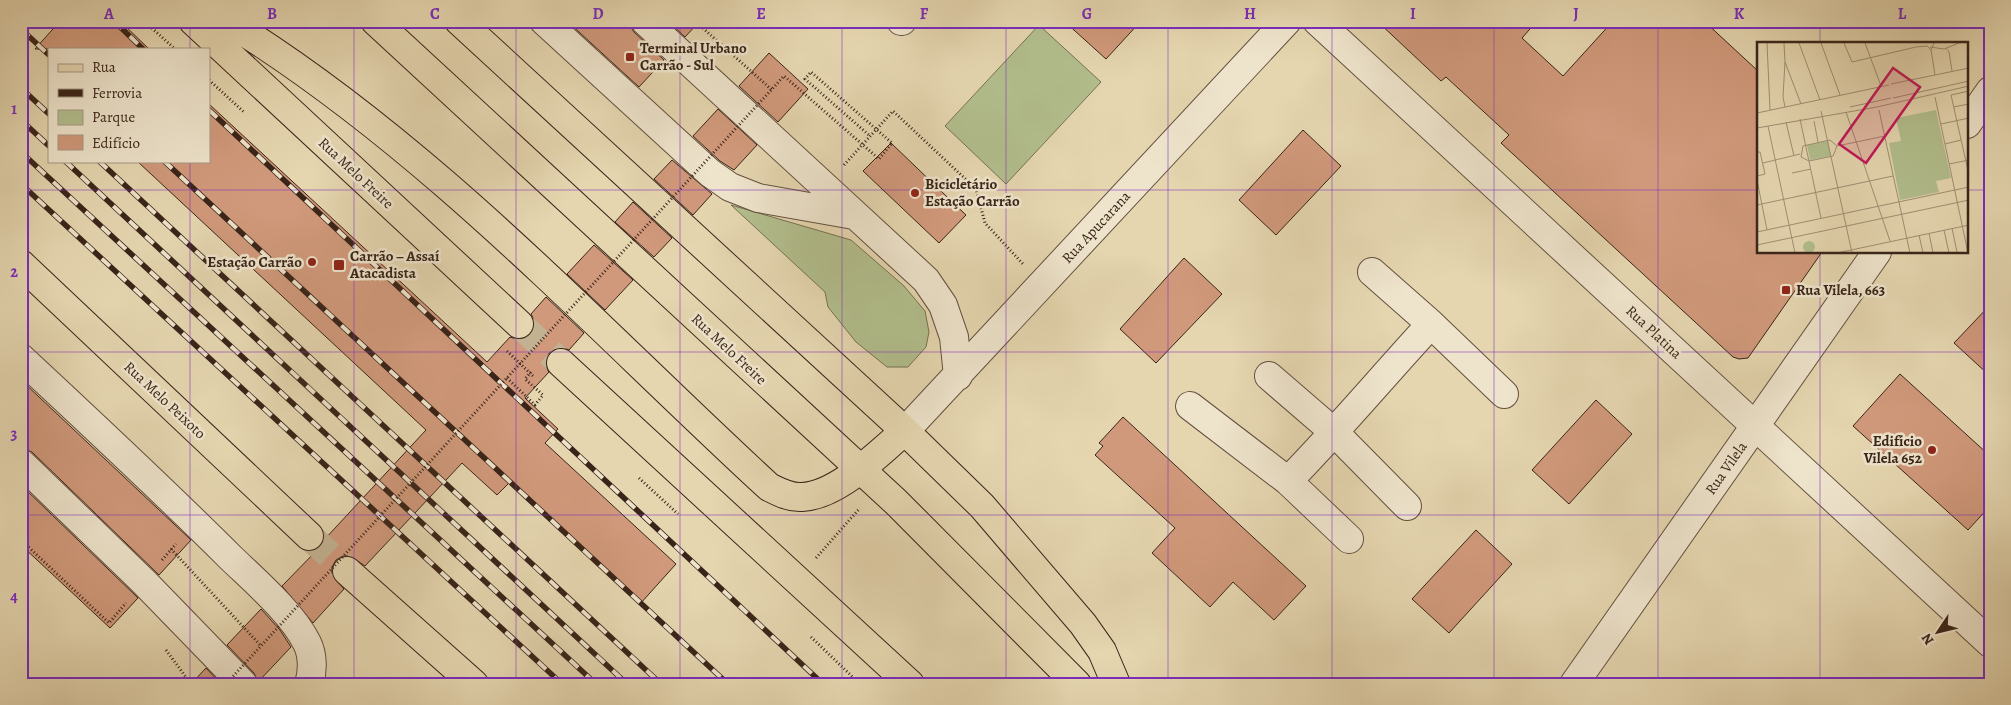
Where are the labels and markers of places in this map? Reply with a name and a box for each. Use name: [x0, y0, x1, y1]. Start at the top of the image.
place label: Terminal Urbano Carrão - Sul: [640, 38, 747, 75]
marker: Terminal Urbano Carrão - Sul: [624, 51, 636, 63]
place label: Bicicletário Estação Carrão: [925, 174, 1020, 211]
marker: Bicicletário Estação Carrão: [909, 187, 921, 199]
place label: Carrão – Assaí Atacadista: [349, 246, 440, 283]
place label: Estação Carrão: [207, 252, 302, 272]
marker: Estação Carrão: [306, 256, 318, 268]
marker: Carrão – Assaí Atacadista: [332, 258, 346, 272]
place label: Rua Vilela, 663: [1796, 280, 1885, 300]
marker: Rua Vilela, 663: [1780, 284, 1792, 296]
place label: Edifício Vilela 652: [1863, 431, 1923, 468]
marker: Edifício Vilela 652: [1926, 444, 1938, 456]

